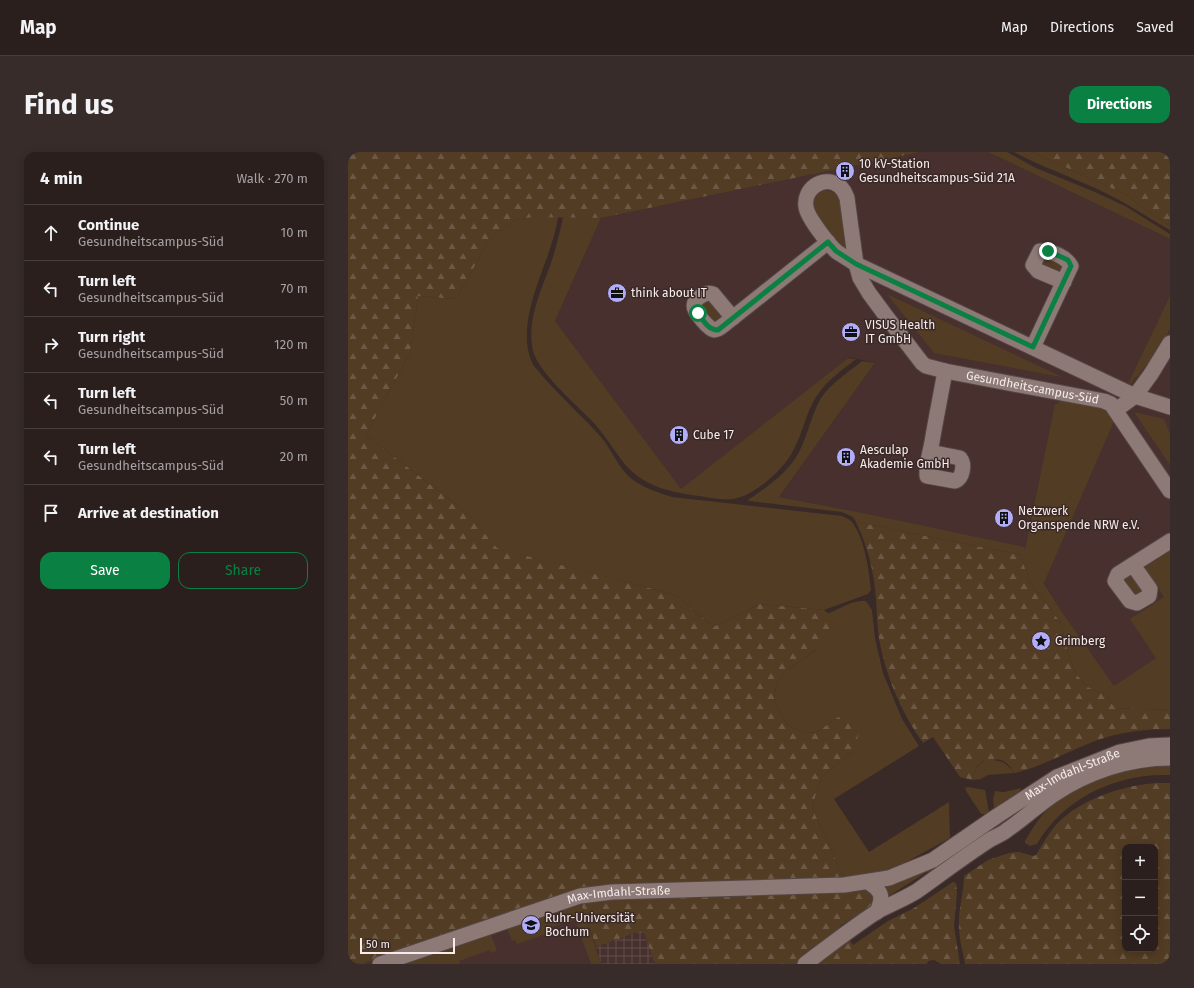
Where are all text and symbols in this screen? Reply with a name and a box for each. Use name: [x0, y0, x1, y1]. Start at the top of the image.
text: Map: [20, 16, 57, 39]
text: Map: [1001, 19, 1028, 36]
text: Directions: [1050, 19, 1114, 36]
text: Saved: [1136, 19, 1174, 36]
button: Directions: [1069, 86, 1170, 123]
text: Find us: [24, 88, 114, 121]
place label: 10 kV-Station Gesundheitscampus-Süd 21A: [859, 157, 1015, 185]
building icon: 10 kV-Station Gesundheitscampus-Süd 21A: [834, 160, 856, 182]
text: 4 min: [40, 168, 83, 189]
text: Walk · 270 m: [236, 171, 308, 186]
text: Continue: [78, 216, 139, 234]
icon: ahead: [40, 222, 62, 244]
text: 10 m: [281, 225, 308, 240]
text: Gesundheitscampus-Süd: [78, 234, 224, 249]
route end: [1039, 242, 1057, 260]
text: Turn left: [78, 272, 136, 290]
icon: left: [40, 278, 62, 300]
text: 70 m: [281, 281, 308, 296]
office icon: think about IT: [606, 282, 628, 304]
place label: think about IT: [631, 286, 708, 300]
text: Gesundheitscampus-Süd: [78, 290, 224, 305]
route start: [689, 304, 707, 322]
place label: VISUS Health IT GmbH: [865, 318, 935, 346]
office icon: VISUS Health IT GmbH: [840, 321, 862, 343]
text: Turn right: [78, 328, 145, 346]
icon: right: [40, 334, 62, 356]
text: 120 m: [274, 337, 308, 352]
text: Gesundheitscampus-Süd: [78, 346, 224, 361]
street label: Gesundheitscampus-Süd: [965, 368, 1100, 407]
text: Turn left: [78, 384, 136, 402]
icon: left: [40, 390, 62, 412]
text: 50 m: [280, 393, 308, 408]
text: Gesundheitscampus-Süd: [78, 402, 224, 417]
building icon: Cube 17: [668, 424, 690, 446]
place label: Cube 17: [693, 428, 734, 442]
text: Turn left: [78, 440, 136, 458]
place label: Aesculap Akademie GmbH: [860, 443, 950, 471]
icon: left: [40, 446, 62, 468]
building icon: Aesculap Akademie GmbH: [835, 446, 857, 468]
text: 20 m: [280, 449, 308, 464]
text: Gesundheitscampus-Süd: [78, 458, 224, 473]
icon: arrive: [40, 502, 62, 524]
text: Arrive at destination: [78, 504, 219, 522]
place label: Netzwerk Organspende NRW e.V.: [1018, 504, 1140, 532]
building icon: Netzwerk Organspende NRW e.V.: [993, 507, 1015, 529]
button: Save: [40, 552, 170, 589]
button: Share: [178, 552, 308, 589]
place icon: Grimberg: [1030, 630, 1052, 652]
place label: Grimberg: [1055, 634, 1106, 648]
street label: Max-Imdahl-Straße: [1022, 746, 1122, 803]
map controls: [1122, 844, 1158, 952]
button: +: [1122, 844, 1158, 880]
button: −: [1122, 880, 1158, 916]
street label: Max-Imdahl-Straße: [565, 883, 671, 907]
place label: Ruhr-Universität Bochum: [545, 911, 635, 939]
school or university icon: Ruhr-Universität Bochum: [520, 914, 542, 936]
button: locate: [1122, 916, 1158, 952]
scale bar: [360, 936, 455, 955]
text: 50 m: [366, 938, 390, 951]

